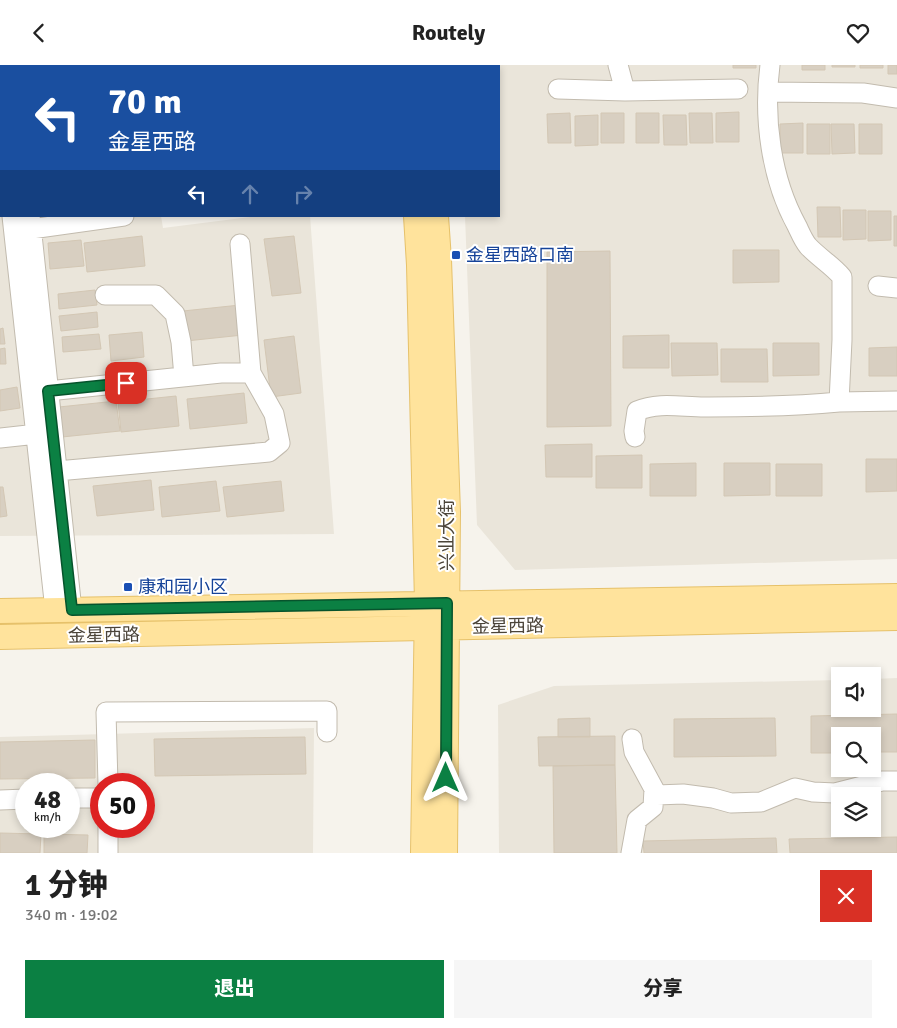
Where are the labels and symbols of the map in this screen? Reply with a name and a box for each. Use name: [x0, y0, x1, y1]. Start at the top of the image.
place label: 金星西路口南: [466, 244, 574, 266]
marker: 金星西路口南: [450, 249, 462, 261]
pin: [105, 362, 147, 404]
street label: 兴业大街: [436, 499, 458, 571]
place label: 康和园小区: [138, 576, 228, 598]
marker: 康和园小区: [122, 581, 134, 593]
street label: 金星西路: [472, 614, 544, 638]
street label: 金星西路: [68, 623, 140, 647]
position arrow: [419, 751, 471, 803]
speed limit sign: 50: [90, 773, 155, 838]

